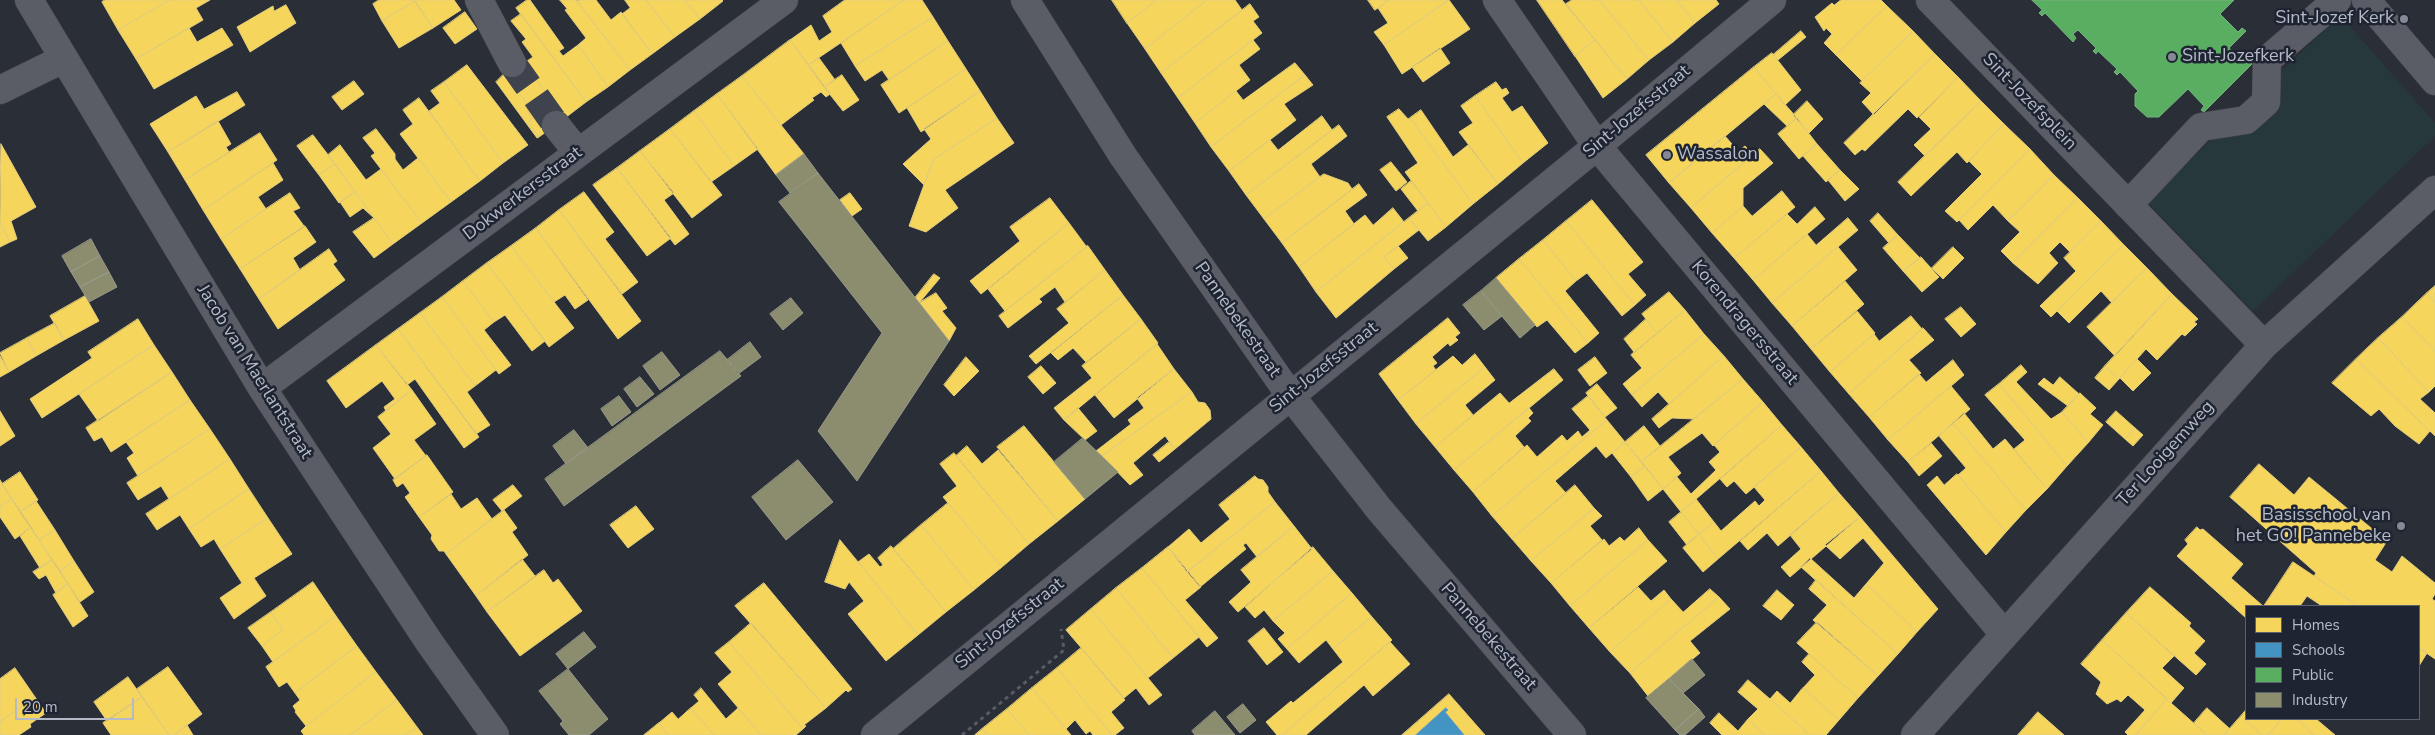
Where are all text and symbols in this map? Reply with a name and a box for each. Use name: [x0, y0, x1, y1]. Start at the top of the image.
place label: Sint-Jozef Kerk: [2275, 8, 2394, 30]
marker: Sint-Jozef Kerk: [2398, 13, 2410, 25]
place label: Sint-Jozefkerk: [2182, 46, 2294, 68]
street label: Sint-Jozefsplein: [1977, 49, 2081, 155]
marker: Sint-Jozefkerk: [2166, 51, 2178, 63]
street label: Sint-Jozefsstraat: [1579, 61, 1695, 163]
street label: Dokwerkersstraat: [459, 142, 587, 246]
place label: Wassalon: [1677, 144, 1758, 166]
marker: Wassalon: [1661, 149, 1673, 161]
street label: Korendragersstraat: [1686, 257, 1802, 389]
street label: Pannebekestraat: [1189, 258, 1285, 382]
street label: Jacob van Maerlantstraat: [192, 281, 316, 463]
street label: Sint-Jozefsstraat: [1265, 318, 1383, 418]
street label: Ter Looigemweg: [2113, 397, 2219, 511]
place label: Basisschool van het GO! Pannebeke: [2236, 505, 2391, 548]
marker: Basisschool van het GO! Pannebeke: [2395, 520, 2407, 532]
street label: Sint-Jozefsstraat: [951, 574, 1069, 674]
street label: Pannebekestraat: [1435, 579, 1541, 695]
legend: [2245, 605, 2420, 720]
text: Homes: [2292, 615, 2340, 635]
text: Schools: [2292, 640, 2345, 660]
text: Public: [2292, 665, 2333, 685]
scale bar: [18, 688, 136, 720]
text: Industry: [2292, 690, 2347, 710]
text: 20 m: [23, 697, 58, 717]

